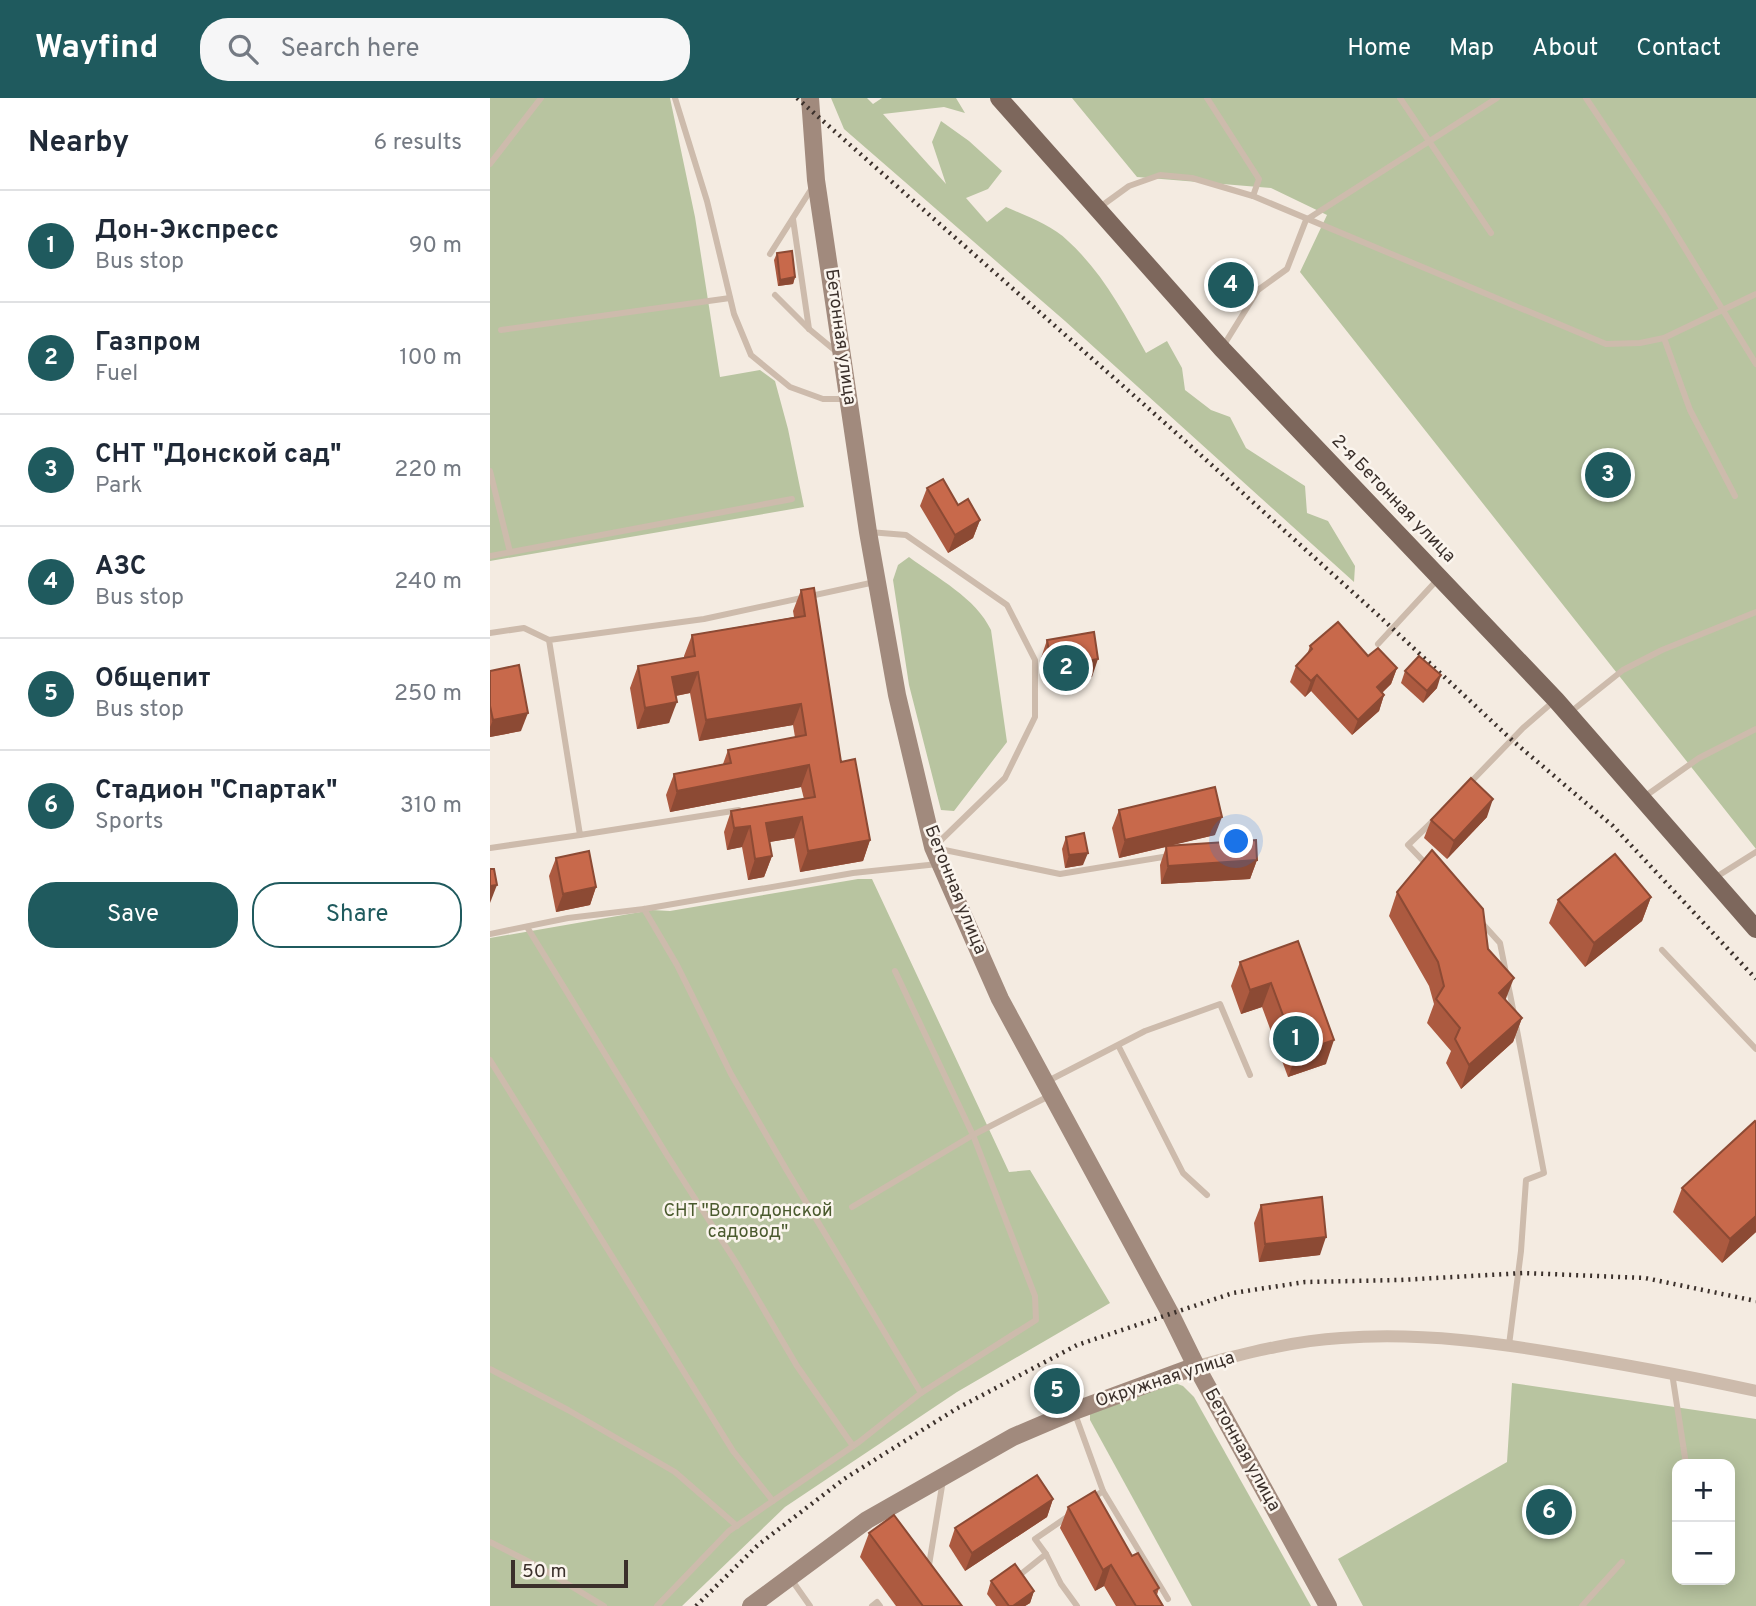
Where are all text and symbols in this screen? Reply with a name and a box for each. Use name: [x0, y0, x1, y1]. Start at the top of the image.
search box: [200, 18, 690, 81]
text: Wayfind: [35, 28, 158, 70]
icon: search: [224, 30, 262, 68]
text: Search here: [280, 33, 419, 66]
text: Home: [1347, 34, 1411, 64]
text: Map: [1449, 34, 1494, 64]
text: About: [1532, 34, 1598, 64]
text: Contact: [1636, 34, 1721, 64]
text: Nearby: [28, 125, 129, 162]
text: 6 results: [374, 129, 462, 158]
text: Дон-Экспресс: [95, 215, 279, 248]
text: 1: [46, 232, 56, 261]
text: 90 m: [409, 232, 462, 261]
text: Bus stop: [95, 248, 184, 277]
pin: 4: [1208, 259, 1254, 311]
street label: Бетонная улица: [819, 267, 861, 407]
text: Газпром: [95, 327, 201, 360]
text: 2: [44, 344, 58, 373]
text: 100 m: [399, 344, 462, 373]
text: Fuel: [95, 360, 138, 389]
street label: 2-я Бетонная улица: [1326, 430, 1460, 568]
text: СНТ "Донской сад": [95, 439, 342, 472]
pin: 3: [1585, 449, 1631, 501]
text: 3: [44, 456, 58, 485]
text: 220 m: [394, 456, 462, 485]
text: Park: [95, 472, 142, 501]
text: АЗС: [95, 551, 146, 584]
text: 4: [44, 568, 58, 597]
text: 240 m: [394, 568, 462, 597]
text: Bus stop: [95, 584, 184, 613]
pin: 2: [1043, 642, 1089, 694]
text: Общепит: [95, 663, 211, 696]
text: 5: [44, 680, 58, 709]
text: 250 m: [394, 680, 462, 709]
text: Bus stop: [95, 696, 184, 725]
text: Стадион "Спартак": [95, 775, 338, 808]
text: 6: [44, 792, 58, 821]
text: 310 m: [400, 792, 462, 821]
text: Sports: [95, 808, 163, 837]
street label: Бетонная улица: [919, 822, 991, 958]
your location: [1219, 824, 1253, 858]
button: Save: [28, 882, 238, 948]
button: Share: [252, 882, 462, 948]
pin: 1: [1273, 1013, 1319, 1065]
park label: СНТ "Волгодонской садовод": [664, 1200, 832, 1244]
street label: Окружная улица: [1092, 1347, 1238, 1413]
pin: 5: [1034, 1365, 1080, 1417]
street label: Бетонная улица: [1199, 1384, 1285, 1516]
map controls: [1672, 1459, 1735, 1585]
button: +: [1672, 1459, 1735, 1522]
pin: 6: [1526, 1486, 1572, 1538]
button: −: [1672, 1522, 1735, 1585]
scale bar: [511, 1557, 628, 1589]
text: 50 m: [522, 1560, 567, 1584]

